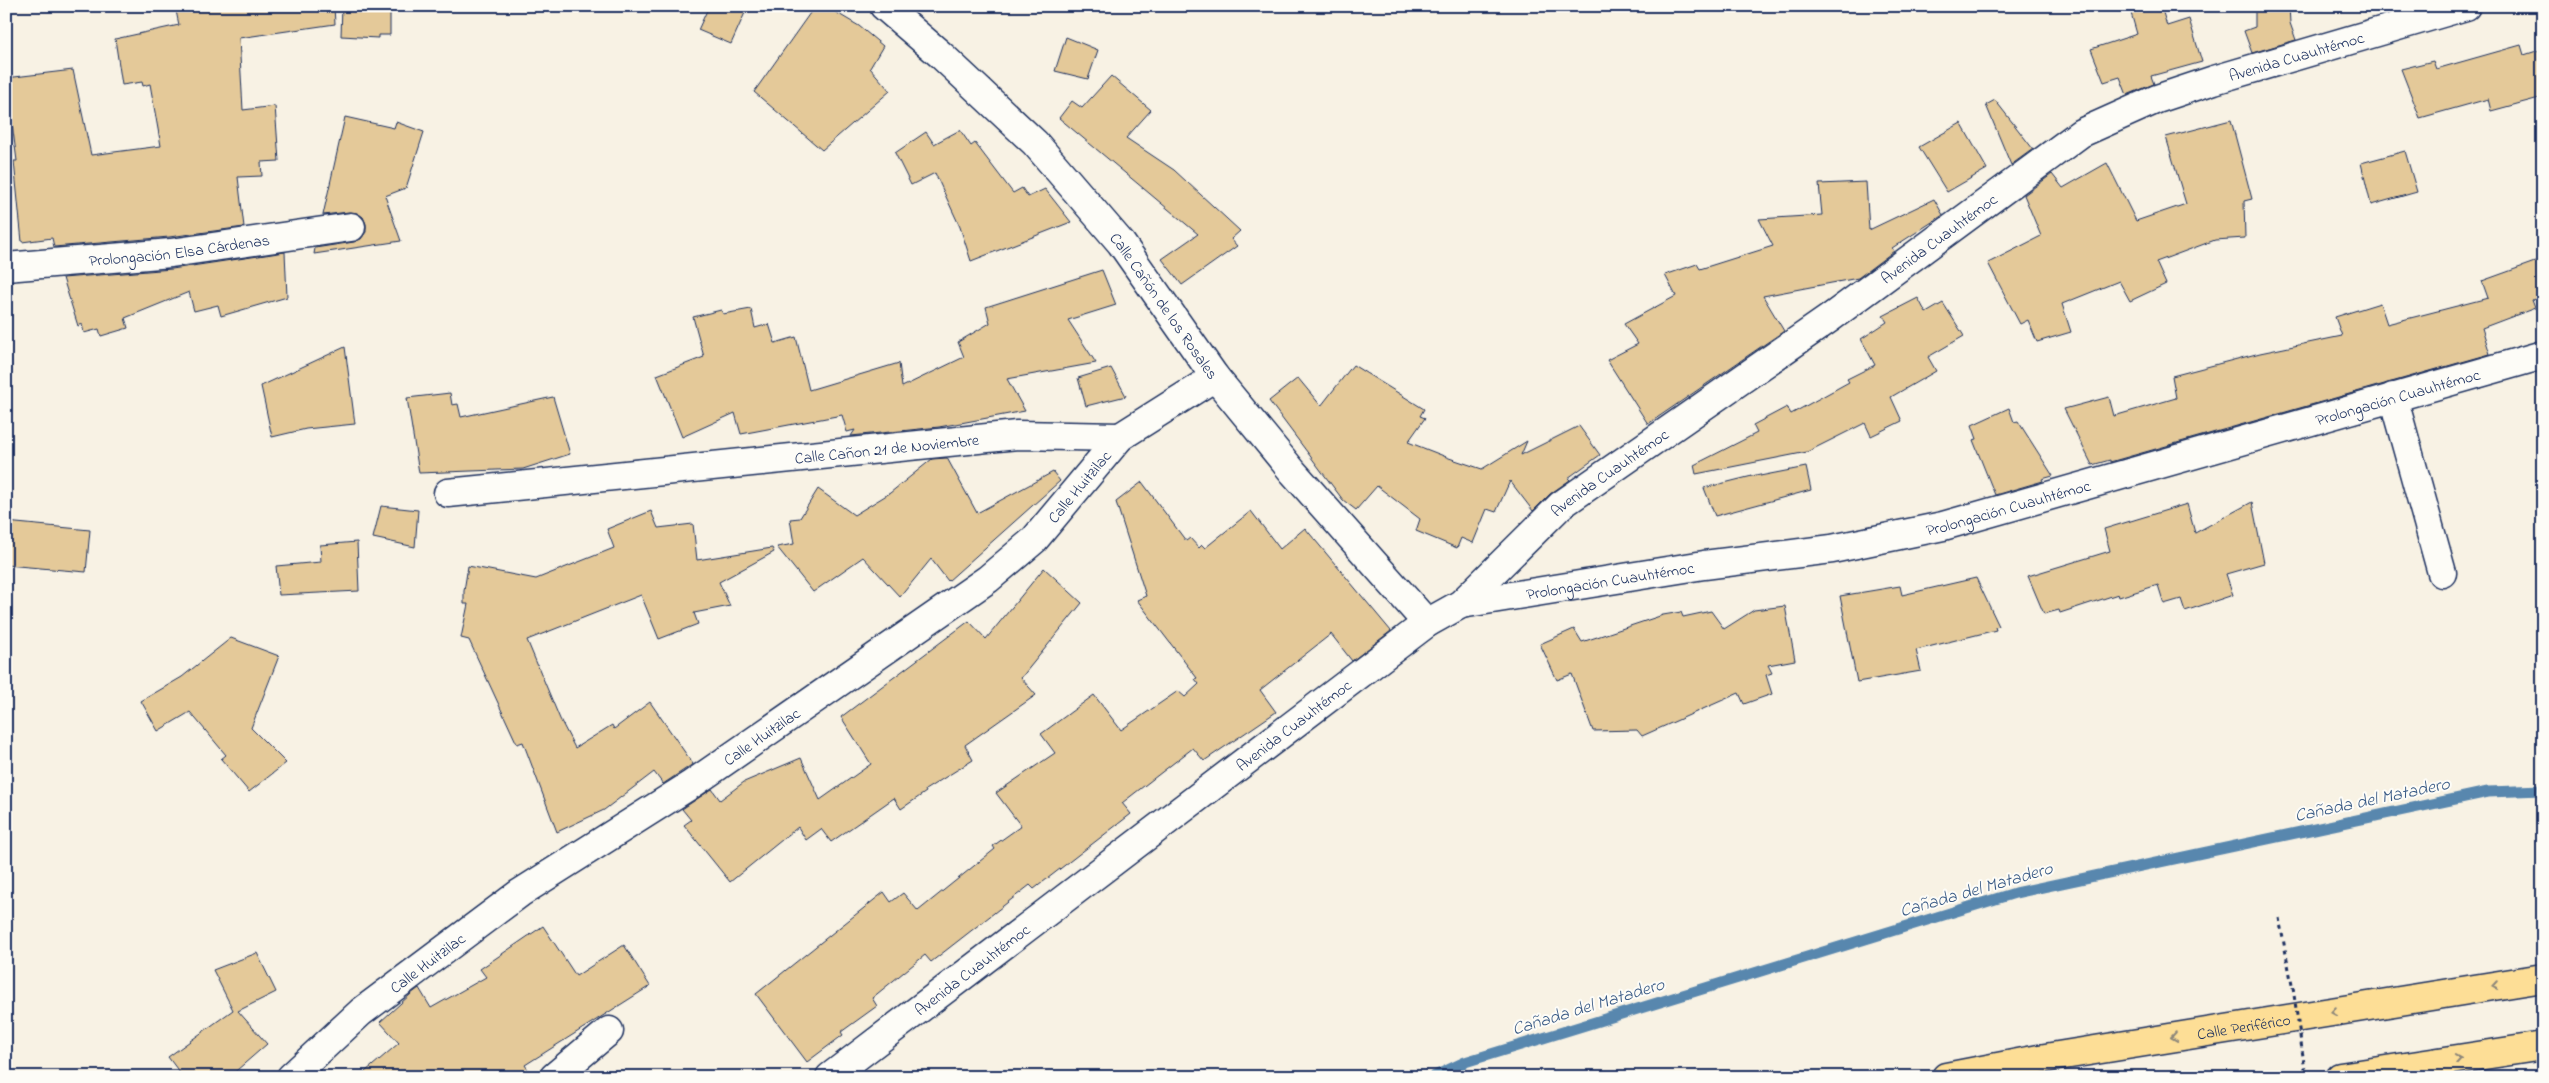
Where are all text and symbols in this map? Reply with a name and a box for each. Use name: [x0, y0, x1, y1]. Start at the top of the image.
street label: Avenida Cuauhtémoc: [2226, 26, 2368, 89]
street label: Avenida Cuauhtémoc: [1876, 188, 2004, 291]
street label: Calle Cañón de los Rosales: [1103, 228, 1223, 385]
street label: Prolongación Elsa Cárdenas: [88, 229, 271, 274]
street label: Prolongación Cuauhtémoc: [2313, 363, 2484, 433]
street label: Avenida Cuauhtémoc: [1546, 423, 1675, 523]
street label: Calle Cañon 21 de Noviembre: [794, 429, 981, 472]
street label: Calle Huitzilac: [1043, 445, 1119, 529]
street label: Prolongación Cuauhtémoc: [1924, 474, 2094, 543]
street label: Prolongación Cuauhtémoc: [1525, 557, 1697, 607]
street label: Avenida Cuauhtémoc: [1232, 674, 1358, 778]
street label: Calle Huitzilac: [719, 702, 806, 773]
water label: Cañada del Matadero: [2293, 772, 2453, 830]
water label: Cañada del Matadero: [1897, 857, 2057, 925]
street label: Avenida Cuauhtémoc: [910, 918, 1037, 1023]
street label: Calle Huitzilac: [385, 927, 472, 1000]
water label: Cañada del Matadero: [1509, 972, 1668, 1043]
one-way arrow: [2490, 980, 2498, 991]
one-way arrow: [2330, 1006, 2339, 1016]
street label: Calle Periférico: [2196, 1009, 2292, 1047]
one-way arrow: [2169, 1032, 2178, 1042]
one-way arrow: [2453, 1054, 2462, 1064]

